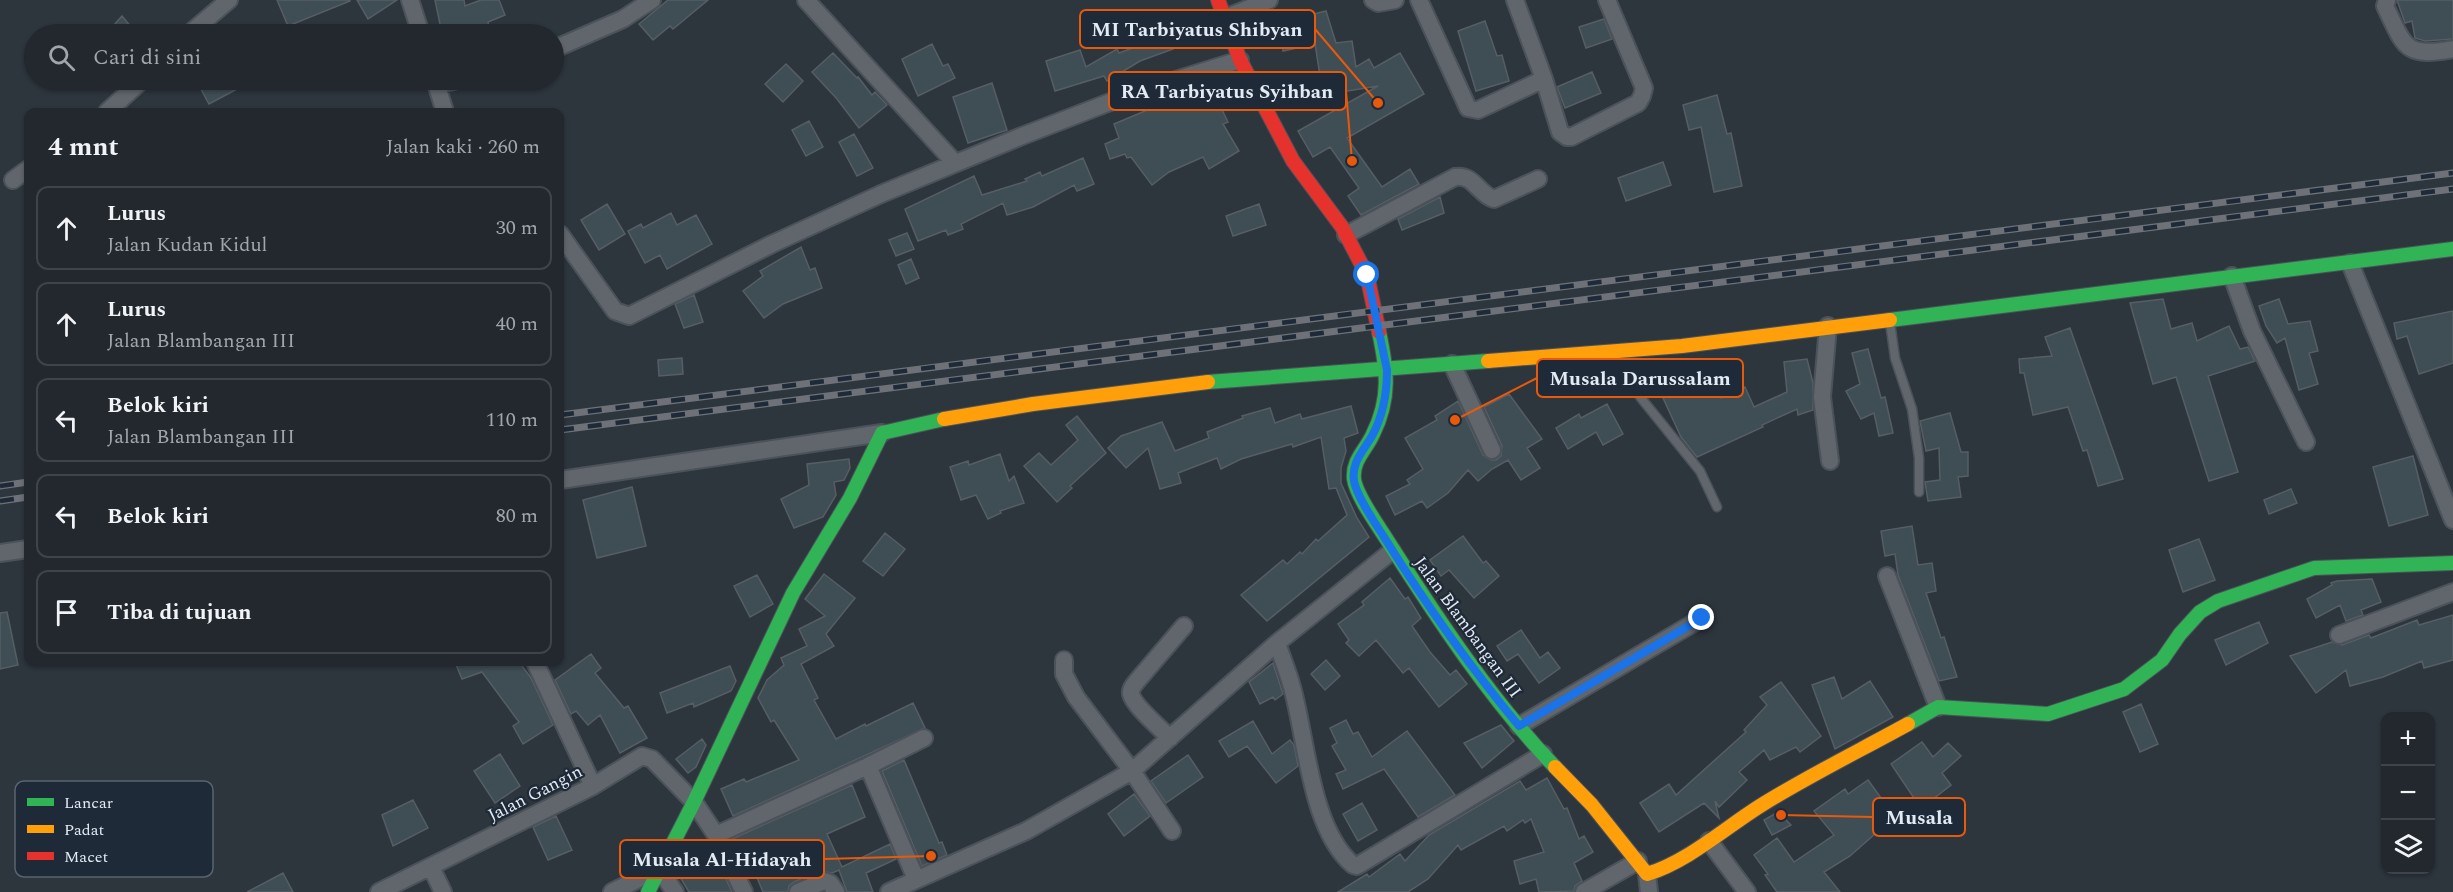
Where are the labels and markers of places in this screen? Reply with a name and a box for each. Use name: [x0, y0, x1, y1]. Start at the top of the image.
callout: MI Tarbiyatus Shibyan: [1080, 10, 1315, 48]
callout: RA Tarbiyatus Syihban: [1109, 72, 1346, 110]
callout: Musala Darussalam: [1537, 359, 1743, 397]
callout: Musala: [1873, 798, 1965, 836]
callout: Musala Al-Hidayah: [620, 840, 824, 878]

